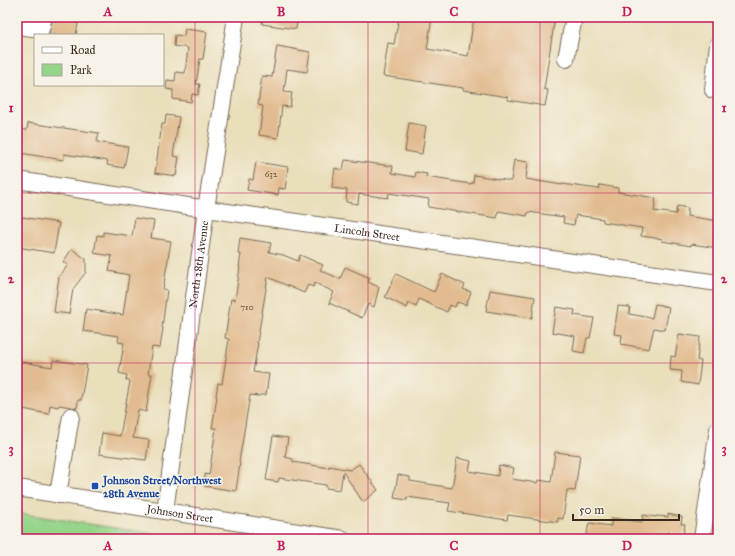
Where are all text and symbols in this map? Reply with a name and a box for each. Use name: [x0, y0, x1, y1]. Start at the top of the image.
text: A: [103, 4, 113, 20]
text: B: [277, 4, 286, 20]
text: C: [450, 4, 459, 20]
text: D: [622, 4, 632, 20]
legend: [34, 34, 164, 86]
text: Road: [70, 43, 96, 57]
text: Park: [70, 63, 92, 77]
text: 1: [8, 100, 14, 116]
text: 1: [721, 100, 727, 116]
house number: 632: [265, 168, 278, 179]
street label: North 28th Avenue: [186, 219, 211, 309]
street label: Lincoln Street: [334, 221, 401, 243]
text: 2: [8, 271, 15, 287]
text: 2: [721, 271, 728, 287]
house number: 710: [240, 301, 254, 312]
text: 3: [8, 441, 14, 457]
text: 3: [721, 441, 727, 457]
place label: Johnson Street/Northwest 28th Avenue: [101, 474, 222, 500]
marker: Johnson Street/Northwest 28th Avenue: [90, 481, 100, 491]
scale bar: [573, 496, 679, 522]
street label: Johnson Street: [145, 502, 214, 525]
text: 50 m: [579, 503, 604, 517]
text: A: [103, 538, 113, 554]
text: B: [277, 538, 286, 554]
text: C: [450, 538, 459, 554]
text: D: [622, 538, 632, 554]

